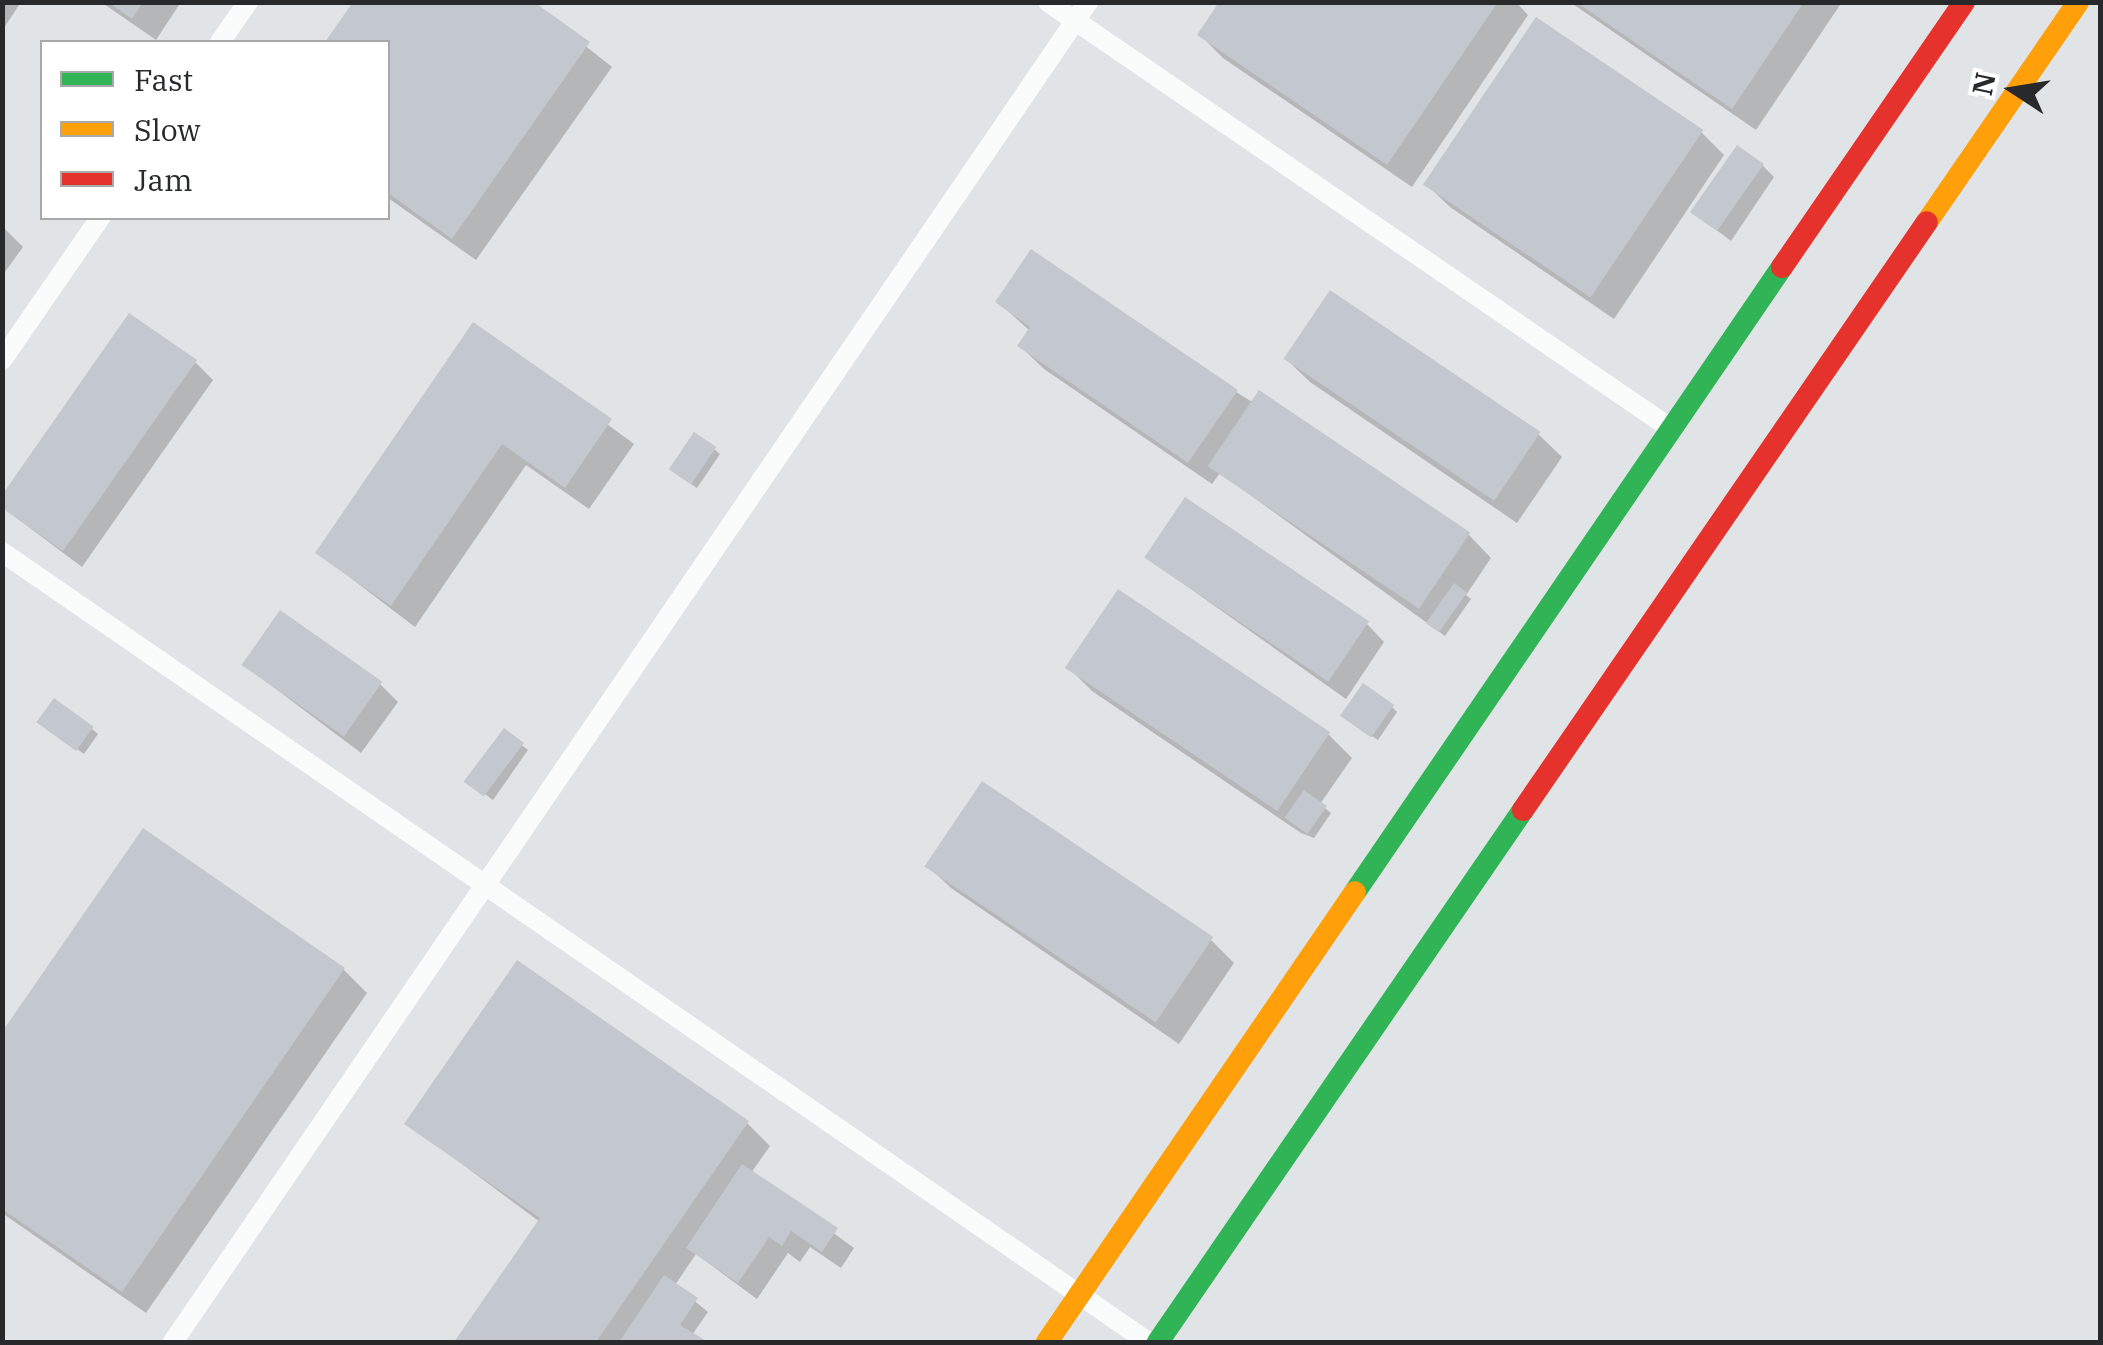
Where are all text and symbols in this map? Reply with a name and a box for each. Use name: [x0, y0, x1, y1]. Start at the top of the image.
legend: [40, 40, 390, 220]
north arrow: [1963, 40, 2063, 140]
text: Fast: [134, 60, 193, 99]
text: N: [1963, 69, 2004, 98]
text: Slow: [134, 110, 201, 149]
text: Jam: [134, 160, 193, 199]

